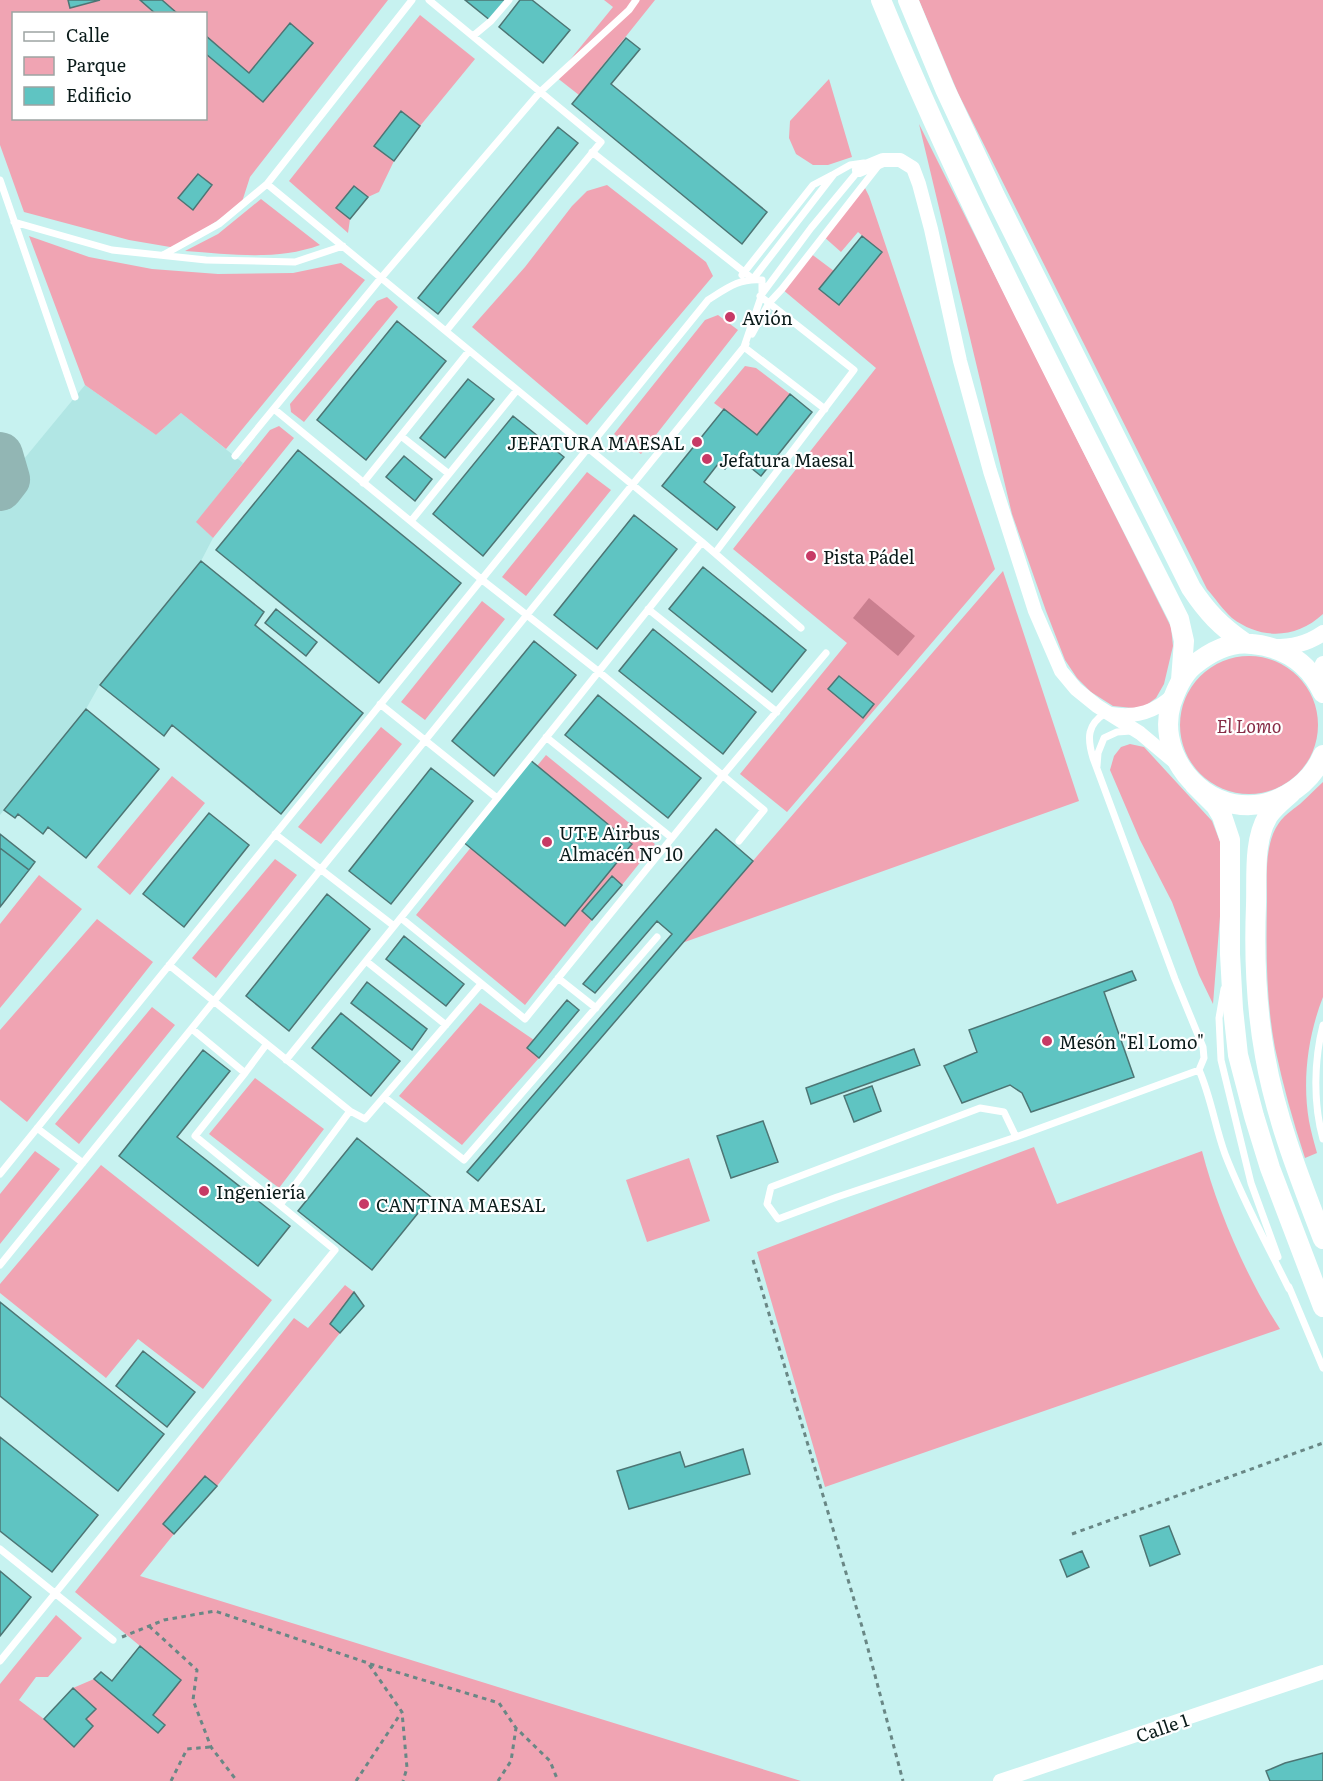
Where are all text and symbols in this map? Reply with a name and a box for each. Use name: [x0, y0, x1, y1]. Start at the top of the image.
legend: [12, 12, 207, 120]
text: Calle: [66, 21, 109, 48]
text: Parque: [66, 51, 126, 78]
text: Edificio: [66, 81, 132, 108]
place label: Avión: [742, 304, 793, 331]
marker: Avión: [723, 310, 737, 324]
place label: JEFATURA MAESAL: [507, 429, 685, 456]
marker: JEFATURA MAESAL: [690, 435, 704, 449]
place label: Jefatura Maesal: [719, 446, 854, 473]
marker: Jefatura Maesal: [700, 452, 714, 466]
place label: Pista Pádel: [823, 543, 915, 570]
marker: Pista Pádel: [804, 549, 818, 563]
park label: El Lomo: [1217, 712, 1281, 739]
place label: UTE Airbus Almacén Nº 10: [559, 819, 683, 867]
marker: UTE Airbus Almacén Nº 10: [540, 835, 554, 849]
place label: Mesón "El Lomo": [1059, 1028, 1204, 1055]
marker: Mesón "El Lomo": [1040, 1034, 1054, 1048]
place label: Ingeniería: [216, 1178, 306, 1205]
marker: Ingeniería: [197, 1184, 211, 1198]
place label: CANTINA MAESAL: [376, 1191, 546, 1218]
marker: CANTINA MAESAL: [357, 1197, 371, 1211]
street label: Calle 1: [1132, 1705, 1192, 1749]

